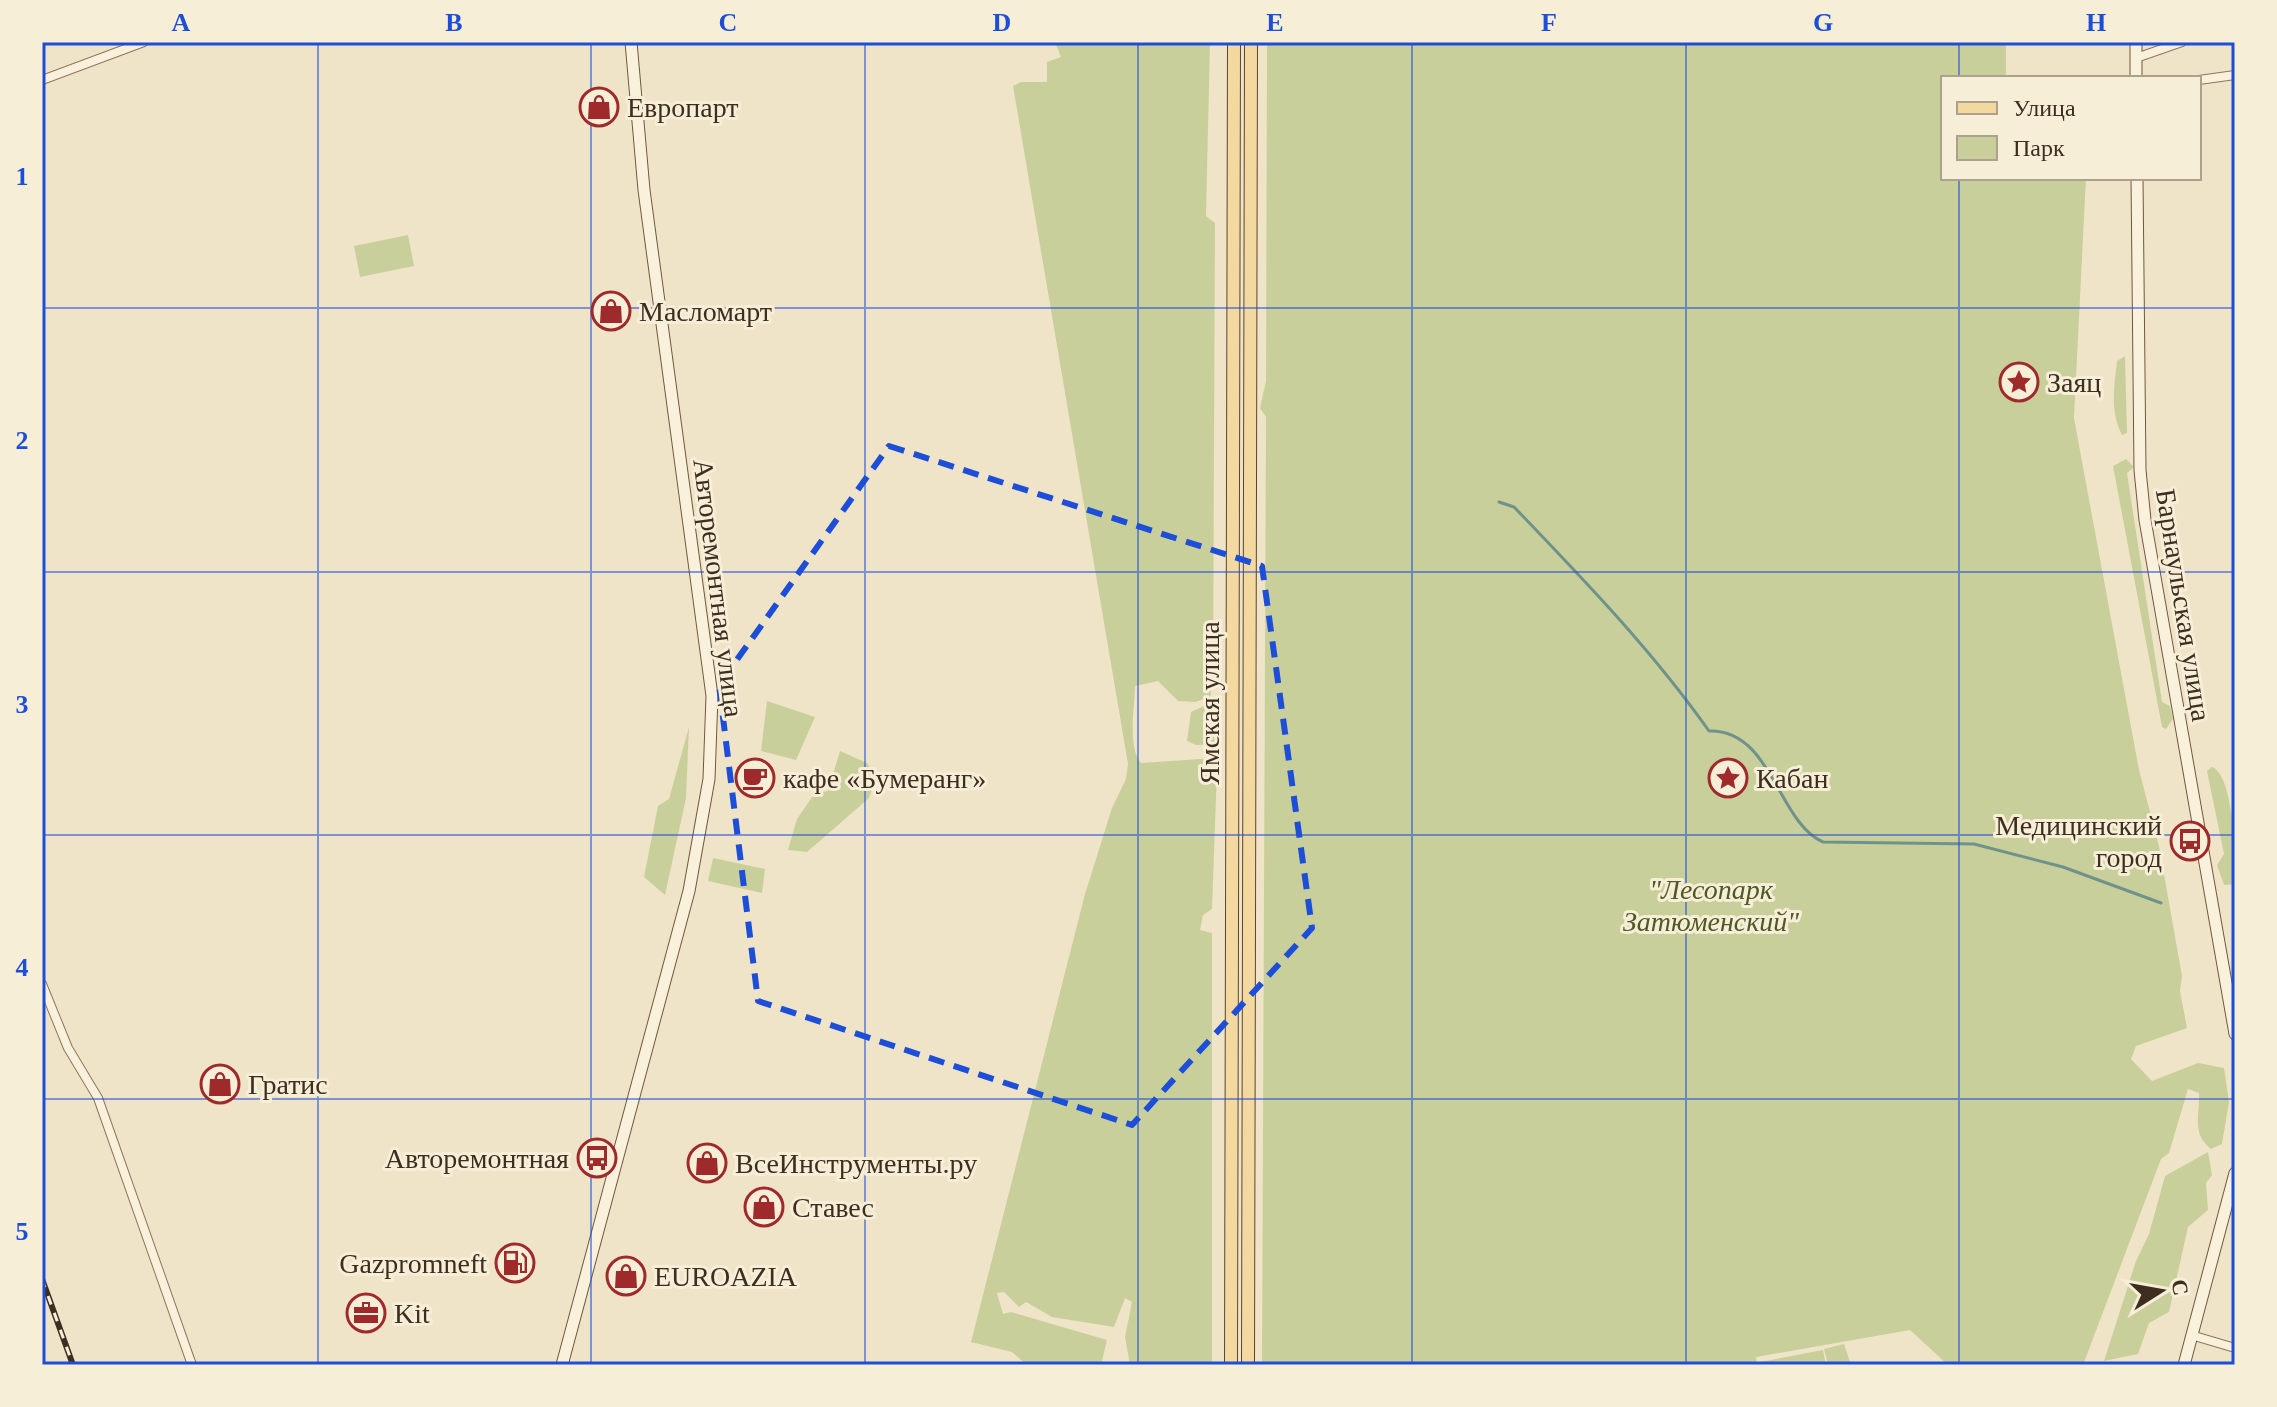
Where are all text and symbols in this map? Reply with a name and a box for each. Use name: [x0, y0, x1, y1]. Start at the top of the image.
text: A: [172, 8, 191, 37]
text: B: [445, 8, 463, 37]
text: C: [719, 8, 737, 37]
text: D: [993, 8, 1011, 37]
text: E: [1266, 8, 1284, 37]
text: F: [1541, 8, 1557, 37]
text: G: [1813, 8, 1833, 37]
text: H: [2086, 8, 2106, 37]
legend: [1941, 76, 2201, 180]
shop icon: Европарт: [578, 86, 620, 128]
place label: Европарт: [627, 92, 739, 123]
text: Улица: [2013, 95, 2076, 121]
text: Парк: [2013, 135, 2065, 161]
text: 1: [16, 162, 29, 191]
shop icon: Масломарт: [590, 290, 632, 332]
place label: Масломарт: [639, 296, 772, 327]
place icon: Заяц: [1998, 361, 2040, 403]
place label: Заяц: [2047, 367, 2101, 398]
text: 2: [16, 426, 29, 455]
street label: Авторемонтная улица: [687, 457, 750, 720]
street label: Барнаульская улица: [2150, 487, 2217, 724]
street label: Ямская улица: [1194, 621, 1225, 785]
text: 3: [16, 690, 29, 719]
cafe icon: кафе «Бумеранг»: [734, 757, 776, 799]
place icon: Кабан: [1707, 757, 1749, 799]
place label: кафе «Бумеранг»: [783, 763, 986, 794]
place label: Кабан: [1756, 763, 1828, 794]
place label: Медицинский город: [1995, 810, 2162, 873]
bus stop icon: Медицинский город: [2169, 820, 2211, 862]
park label: "Лесопарк Затюменский": [1623, 874, 1799, 937]
text: 4: [16, 953, 29, 982]
shop icon: Гратис: [199, 1063, 241, 1105]
place label: Гратис: [248, 1069, 328, 1100]
bus stop icon: Авторемонтная: [576, 1137, 618, 1179]
shop icon: ВсеИнструменты.ру: [686, 1142, 728, 1184]
place label: Авторемонтная: [385, 1143, 569, 1174]
place label: ВсеИнструменты.ру: [735, 1148, 977, 1179]
shop icon: Ставес: [743, 1186, 785, 1228]
place label: Ставес: [792, 1192, 874, 1223]
text: 5: [16, 1217, 29, 1246]
fuel station icon: Gazpromneft: [494, 1242, 536, 1284]
place label: Gazpromneft: [339, 1248, 487, 1279]
north arrow: [2121, 1251, 2201, 1331]
shop icon: EUROAZIA: [605, 1255, 647, 1297]
place label: EUROAZIA: [654, 1261, 798, 1292]
text: С: [2166, 1277, 2194, 1297]
office icon: Kit: [345, 1292, 387, 1334]
place label: Kit: [394, 1298, 430, 1329]

